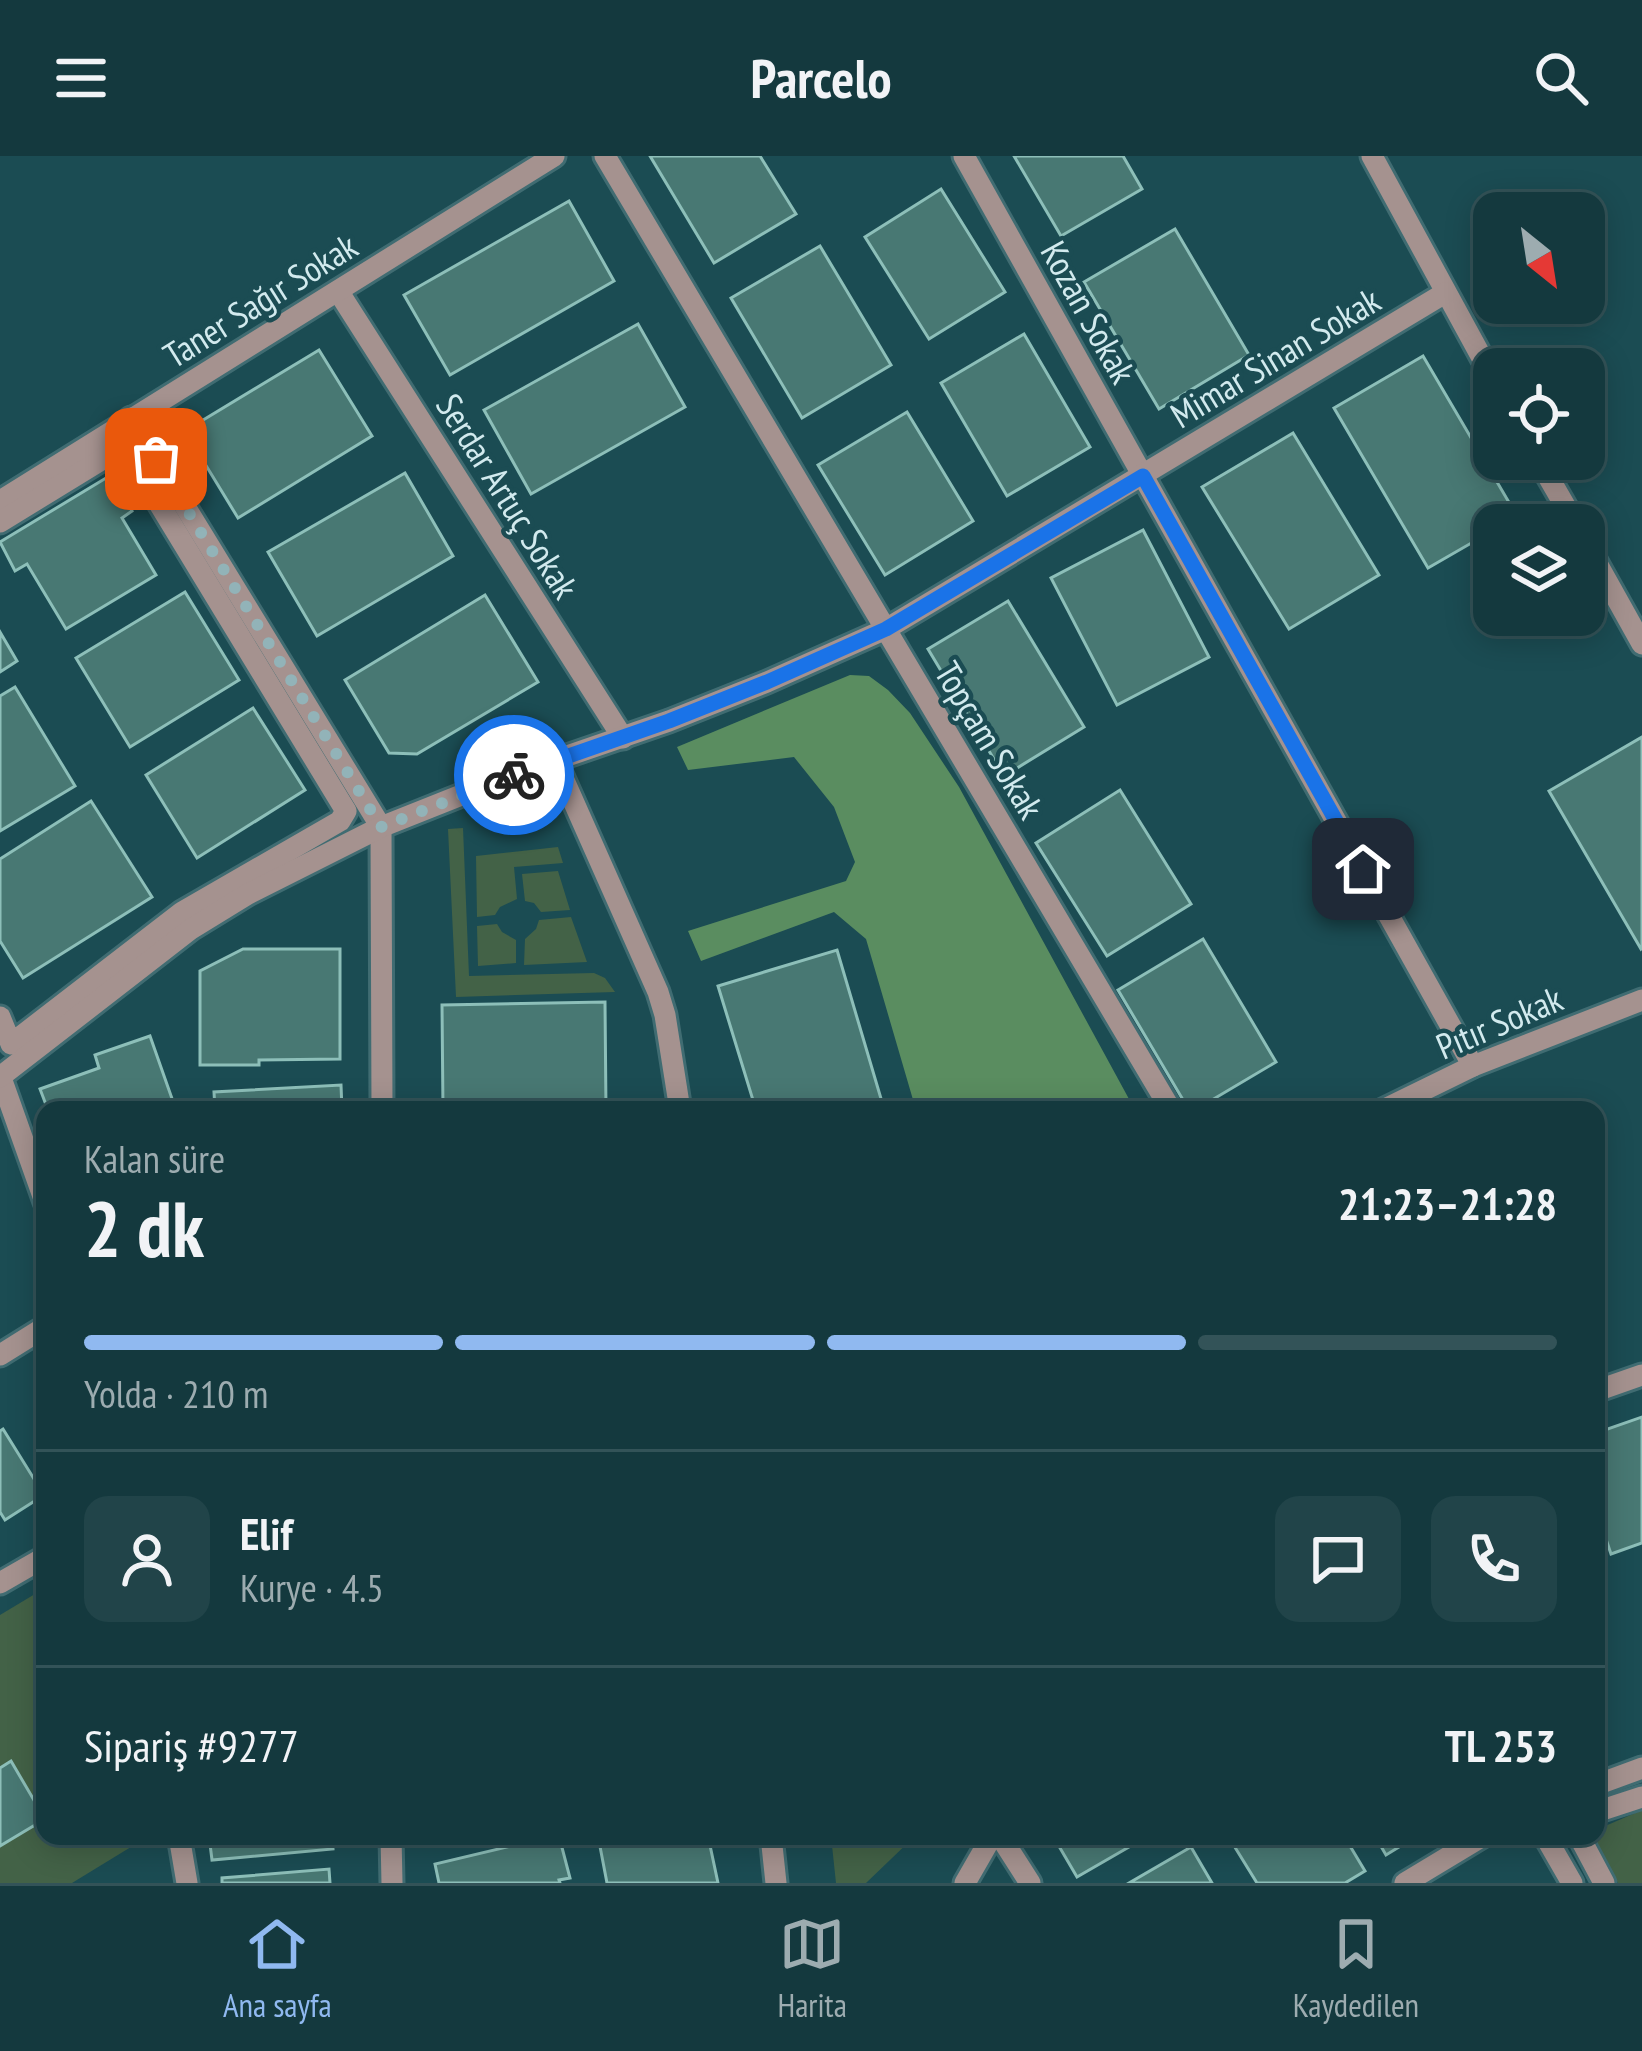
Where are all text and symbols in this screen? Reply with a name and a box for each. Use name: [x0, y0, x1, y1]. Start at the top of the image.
text: Parcelo: [750, 43, 892, 113]
icon: menu: [48, 45, 114, 111]
icon: search: [1528, 45, 1594, 111]
north arrow: [1473, 192, 1605, 324]
map controls: [1473, 192, 1605, 636]
street label: Taner Sağır Sokak: [154, 222, 366, 378]
street label: Kozan Sokak: [1031, 233, 1147, 391]
street label: Mimar Sinan Sokak: [1162, 276, 1388, 438]
button: locate: [1473, 348, 1605, 480]
street label: Serdar Artuç Sokak: [426, 385, 590, 607]
pin: [105, 408, 207, 510]
icon: bag: [123, 426, 189, 492]
button: layers: [1473, 504, 1605, 636]
street label: Topçam Sokak: [925, 653, 1055, 827]
courier: [454, 715, 574, 835]
icon: bike: [481, 742, 547, 808]
pin: [1312, 818, 1414, 920]
icon: home: [1330, 836, 1396, 902]
street label: Pıtır Sokak: [1429, 974, 1569, 1070]
text: Kalan süre: [84, 1133, 225, 1184]
text: 21:23–21:28: [1338, 1174, 1557, 1232]
text: 2 dk: [84, 1178, 204, 1279]
text: Yolda · 210 m: [84, 1368, 269, 1419]
button: person: [84, 1496, 210, 1622]
button: chat: [1275, 1496, 1401, 1622]
button: phone: [1431, 1496, 1557, 1622]
text: Elif: [240, 1504, 292, 1562]
text: Kurye · 4.5: [240, 1562, 384, 1613]
text: Sipariş #9277: [84, 1716, 299, 1774]
text: TL 253: [1445, 1716, 1557, 1774]
tab: Ana sayfa: [223, 1911, 332, 2026]
tab: Harita: [777, 1911, 847, 2026]
tab: Kaydedilen: [1293, 1911, 1419, 2026]

